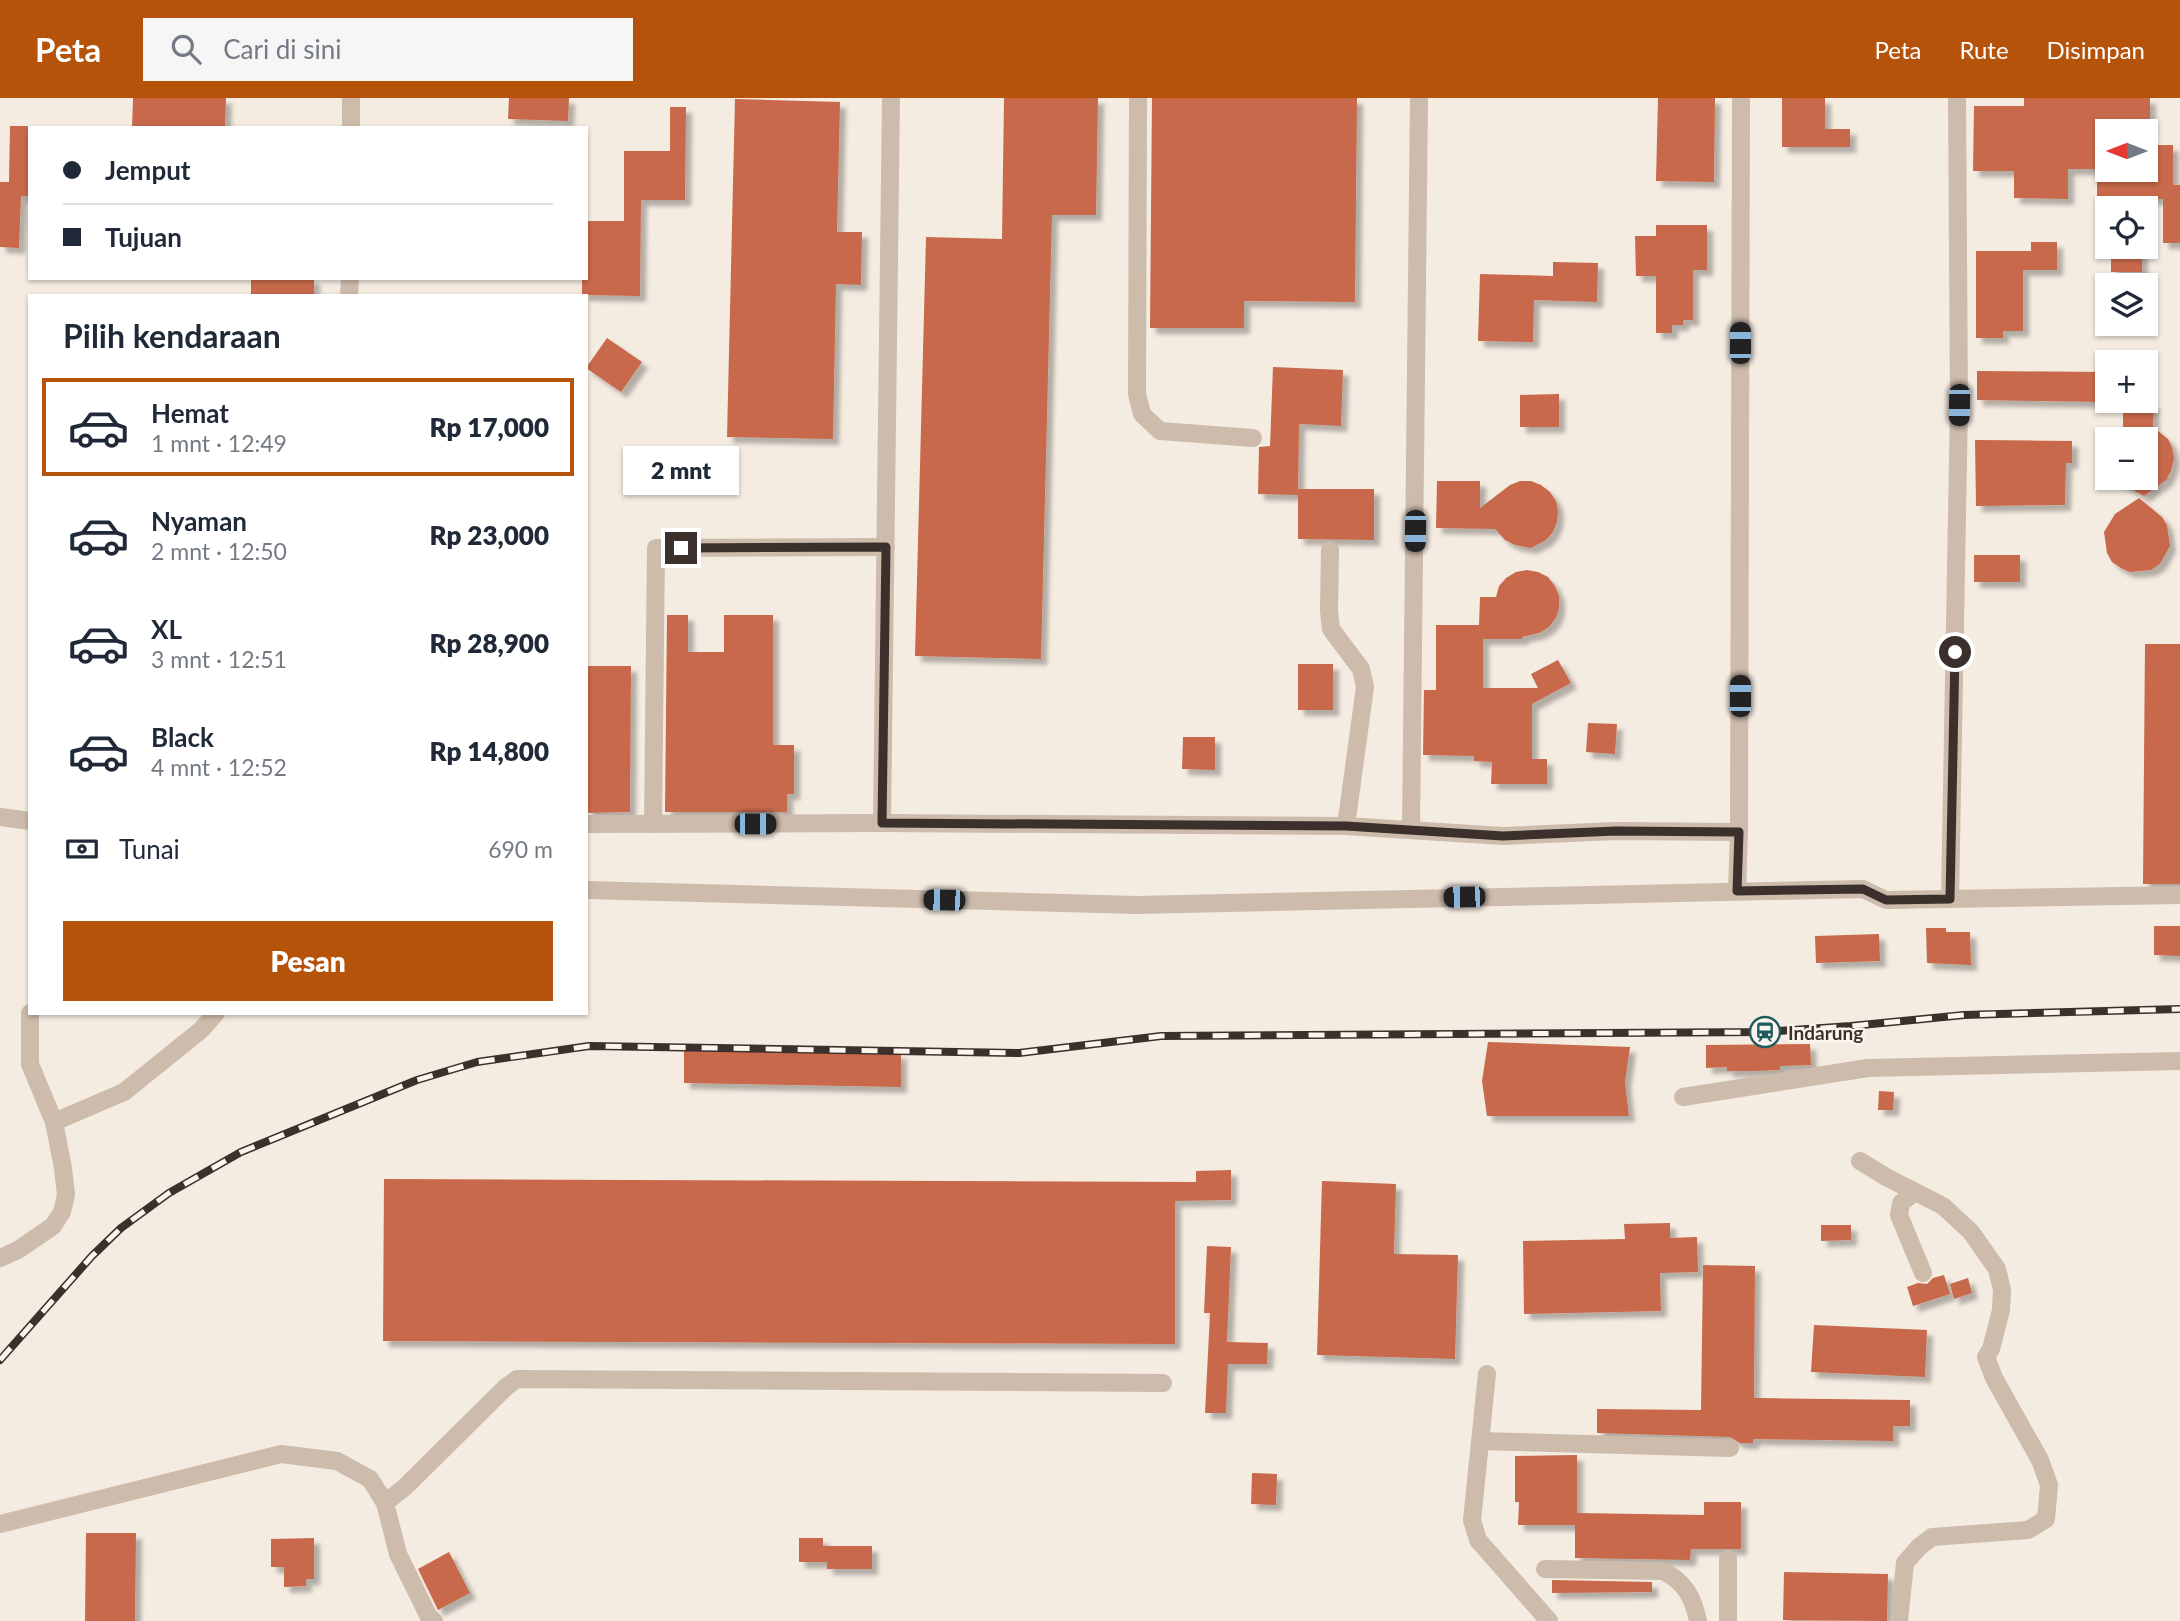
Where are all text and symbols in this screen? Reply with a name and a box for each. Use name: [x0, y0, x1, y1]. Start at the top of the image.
search box: [143, 18, 633, 81]
text: Peta: [35, 29, 101, 69]
icon: search: [167, 30, 205, 68]
text: Cari di sini: [223, 33, 342, 65]
text: Peta: [1875, 35, 1921, 64]
text: Rute: [1959, 35, 2009, 64]
text: Disimpan: [2047, 35, 2145, 64]
north arrow: [2095, 119, 2158, 182]
map controls: [2095, 119, 2158, 490]
text: Jemput: [105, 154, 191, 186]
button: locate: [2095, 196, 2158, 259]
text: Tujuan: [105, 221, 182, 253]
button: layers: [2095, 273, 2158, 336]
text: Pilih kendaraan: [63, 316, 281, 355]
car: [1730, 322, 1751, 364]
button: +: [2095, 350, 2158, 413]
car: [1949, 384, 1970, 426]
icon: car: [67, 396, 130, 459]
text: Hemat: [151, 397, 229, 429]
text: Rp 17,000: [429, 411, 549, 443]
button: −: [2095, 427, 2158, 490]
text: 1 mnt · 12:49: [151, 429, 287, 457]
callout: 2 mnt: [623, 447, 739, 496]
text: 2 mnt: [651, 456, 711, 484]
icon: car: [67, 504, 130, 567]
text: Nyaman: [151, 505, 247, 537]
car: [1405, 510, 1426, 552]
text: Rp 23,000: [429, 519, 549, 551]
route end: [665, 532, 697, 564]
text: 2 mnt · 12:50: [151, 537, 287, 565]
icon: car: [67, 612, 130, 675]
text: XL: [151, 613, 182, 645]
text: Rp 28,900: [429, 627, 549, 659]
route start: [1939, 636, 1971, 668]
text: 3 mnt · 12:51: [151, 645, 287, 673]
car: [1730, 675, 1751, 717]
icon: car: [67, 720, 130, 783]
text: Black: [151, 721, 214, 753]
text: Rp 14,800: [429, 735, 549, 767]
text: 4 mnt · 12:52: [151, 753, 287, 781]
car: [735, 814, 777, 835]
icon: cash: [63, 830, 101, 868]
text: Tunai: [119, 833, 180, 865]
text: 690 m: [488, 835, 553, 863]
car: [1443, 886, 1486, 908]
car: [923, 889, 966, 911]
button: Pesan: [63, 921, 553, 1001]
station icon: Indarung: [1748, 1015, 1782, 1049]
place label: Indarung: [1788, 1021, 1863, 1044]

